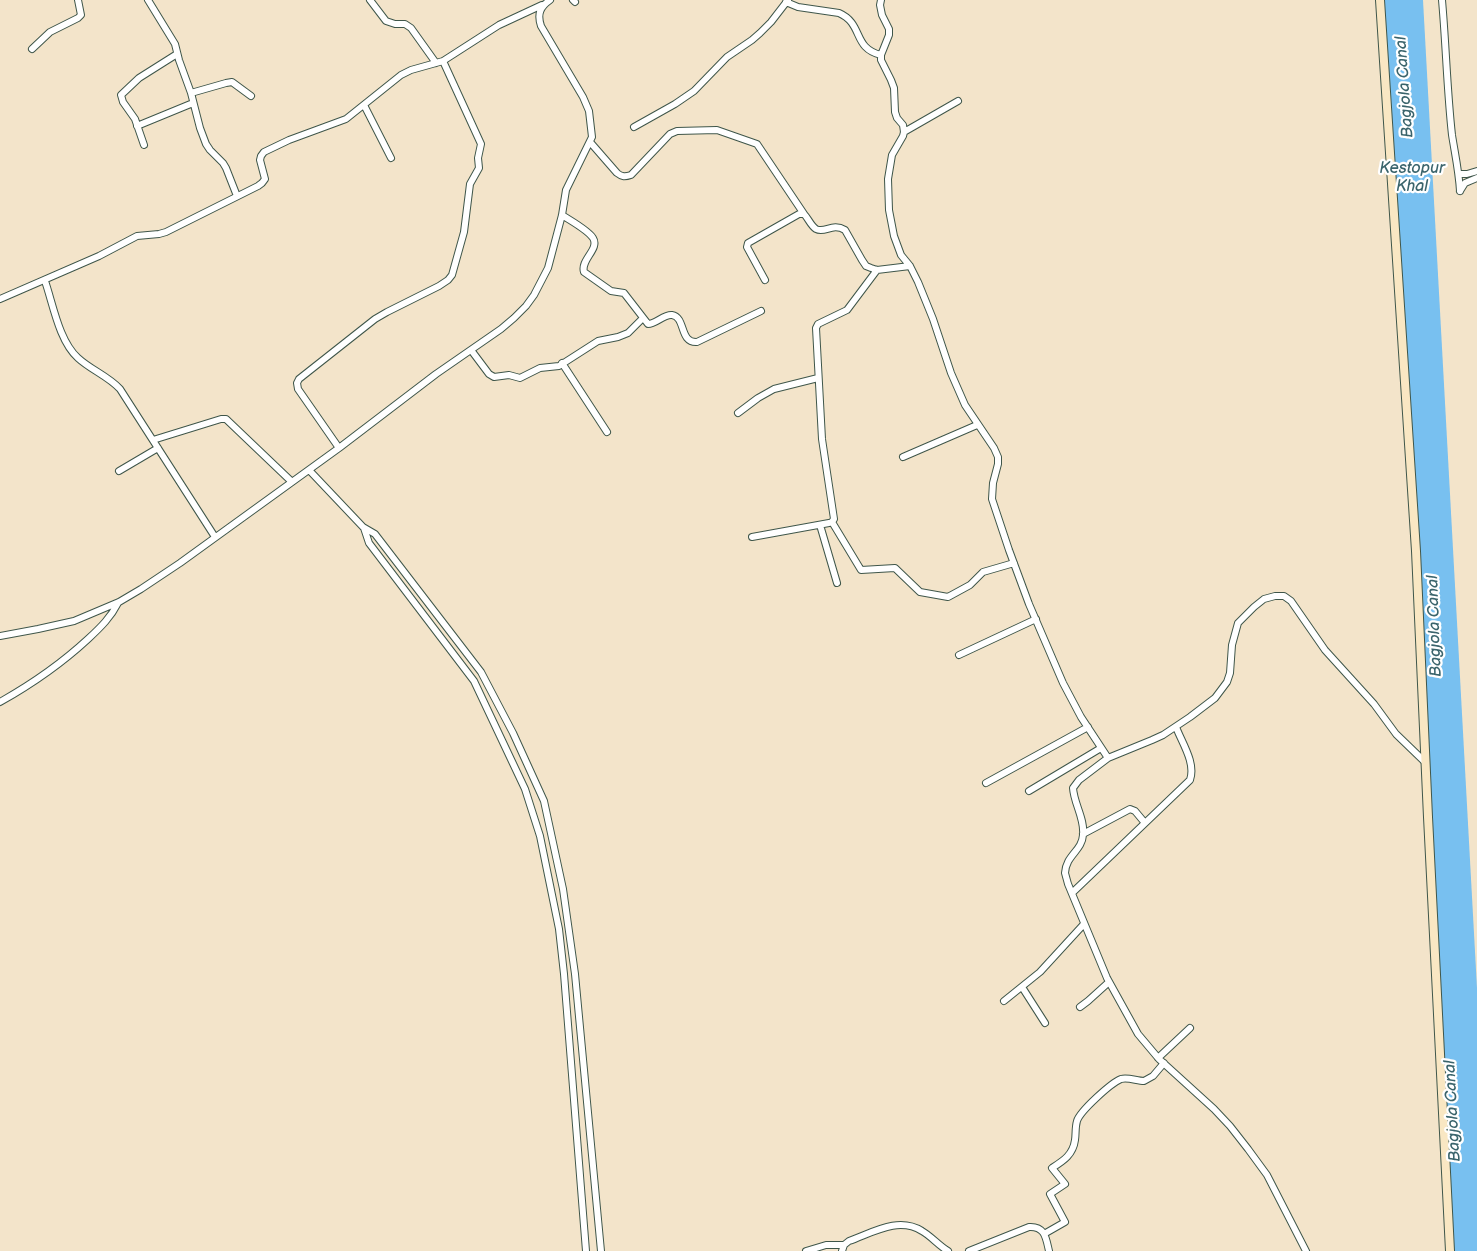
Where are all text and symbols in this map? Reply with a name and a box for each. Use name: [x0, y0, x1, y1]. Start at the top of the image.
water label: Bagjola Canal: [1392, 36, 1418, 138]
water label: Kestopur Khal: [1379, 159, 1445, 197]
water label: Bagjola Canal: [1424, 575, 1446, 677]
water label: Bagjola Canal: [1441, 1060, 1465, 1162]

